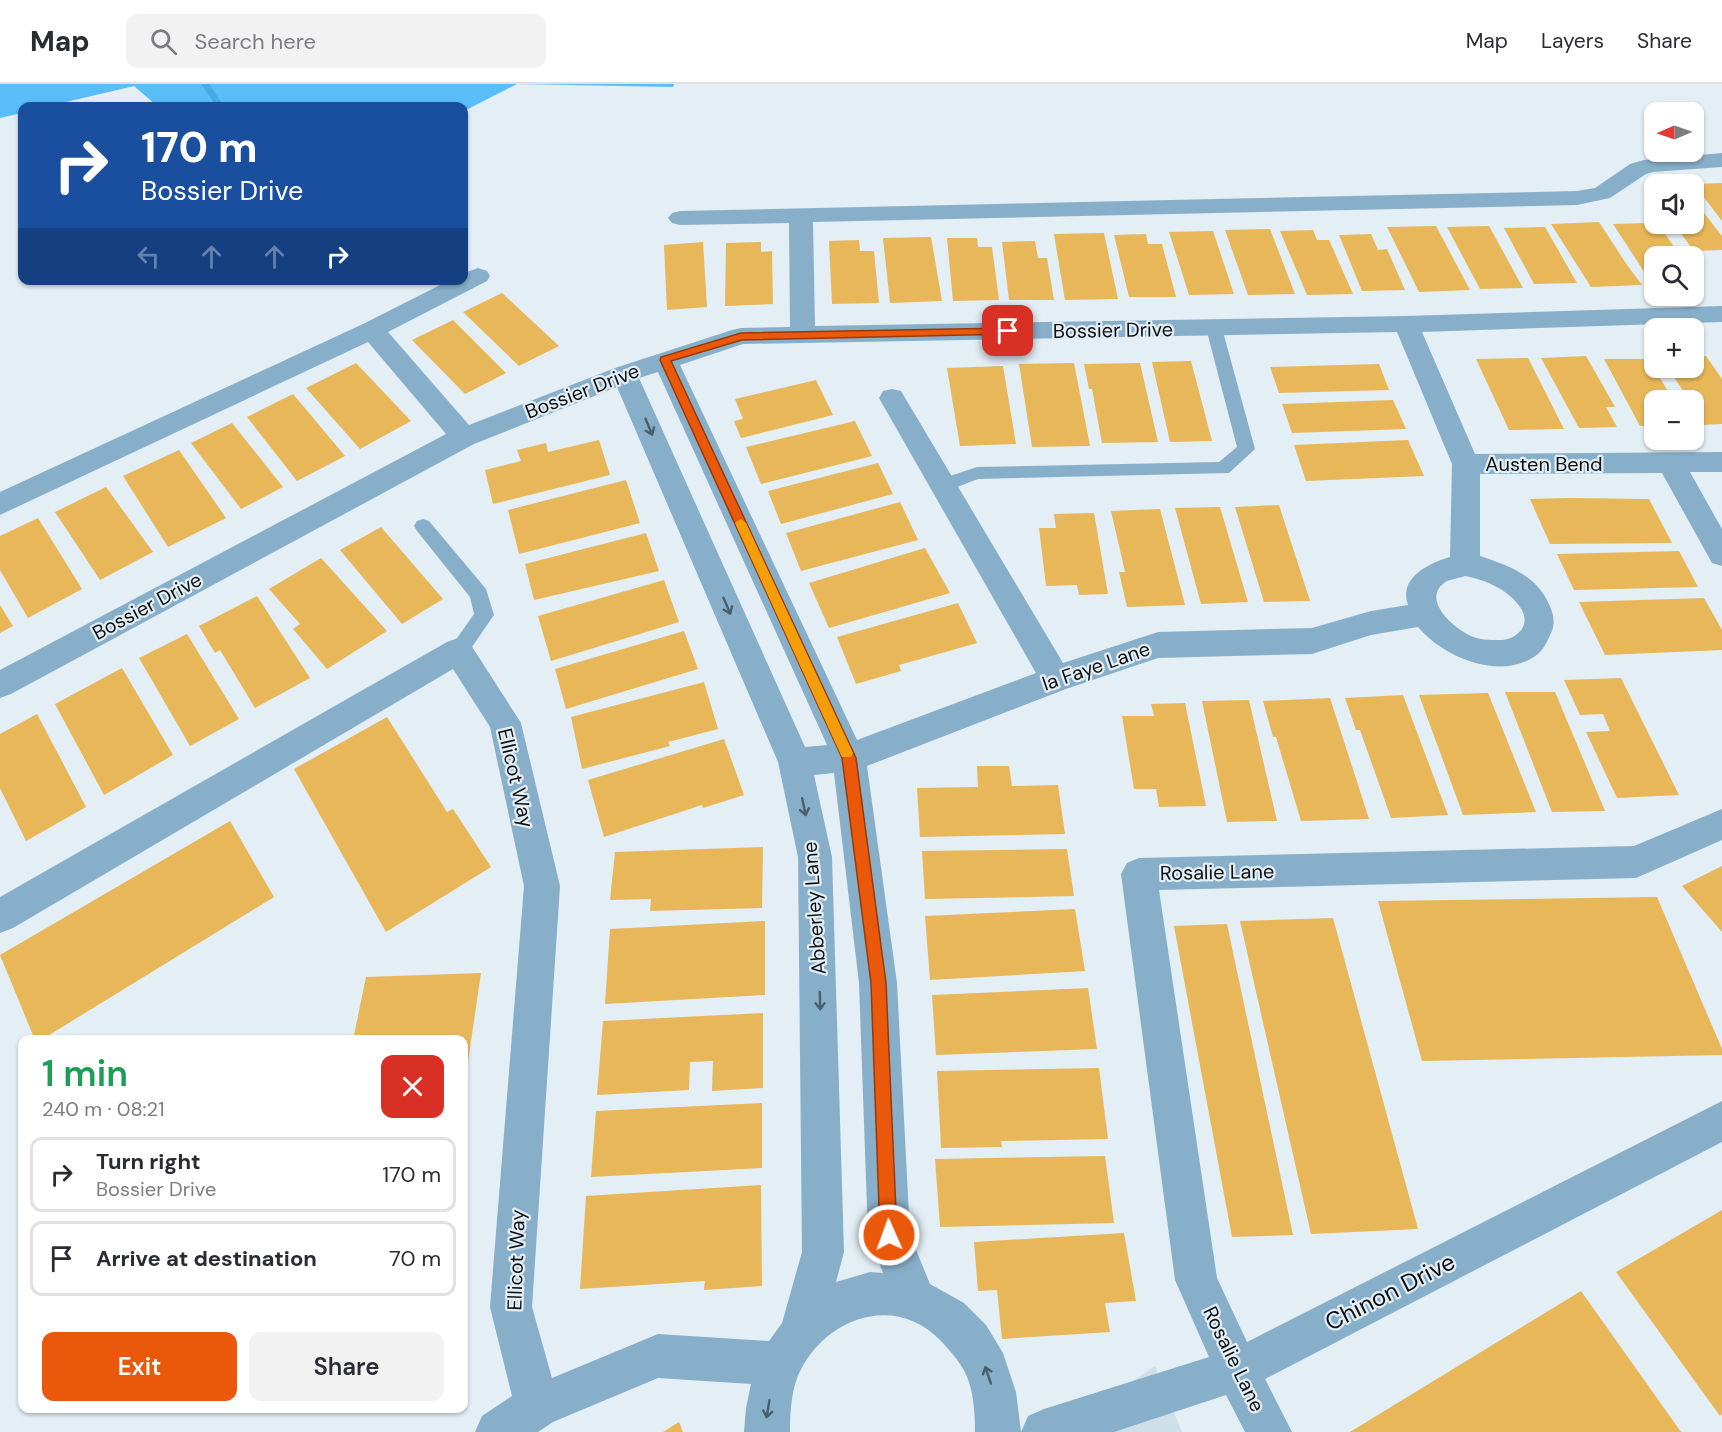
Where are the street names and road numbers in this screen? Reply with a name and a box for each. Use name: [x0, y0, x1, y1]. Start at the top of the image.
street label: Bossier Drive: [1053, 316, 1173, 344]
street label: Bossier Drive: [521, 357, 643, 425]
street label: Austen Bend: [1485, 451, 1603, 477]
street label: Bossier Drive: [88, 566, 206, 646]
street label: la Faye Lane: [1039, 635, 1153, 697]
street label: Ellicot Way: [492, 726, 540, 830]
street label: Abberley Lane: [796, 841, 832, 975]
street label: Rosalie Lane: [1160, 858, 1274, 886]
street label: Ellicot Way: [501, 1209, 531, 1311]
street label: Chinon Drive: [1320, 1246, 1460, 1338]
street label: Rosalie Lane: [1197, 1302, 1271, 1416]

